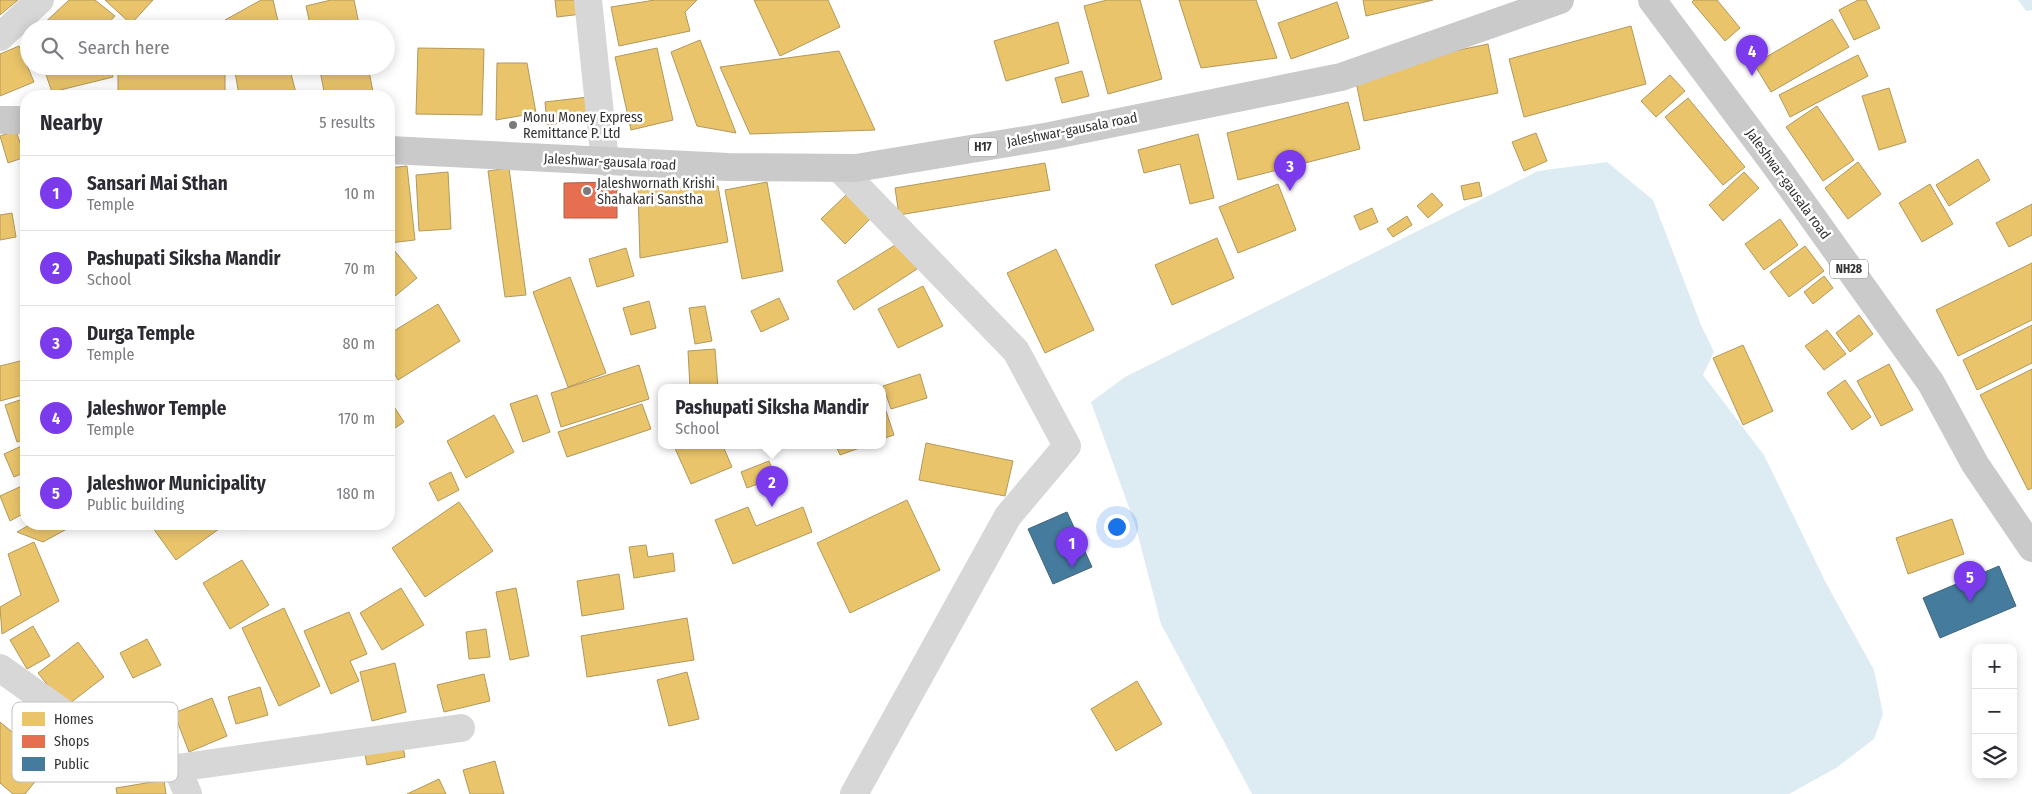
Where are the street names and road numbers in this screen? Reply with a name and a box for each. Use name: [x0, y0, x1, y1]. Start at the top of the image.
street label: Jaleshwar-gausala road: [1005, 109, 1139, 151]
street label: Jaleshwar-gausala road: [1742, 125, 1834, 243]
road number: H17: [969, 138, 997, 156]
street label: Jaleshwar-gausala road: [543, 150, 677, 174]
road number: NH28: [1830, 260, 1868, 278]

